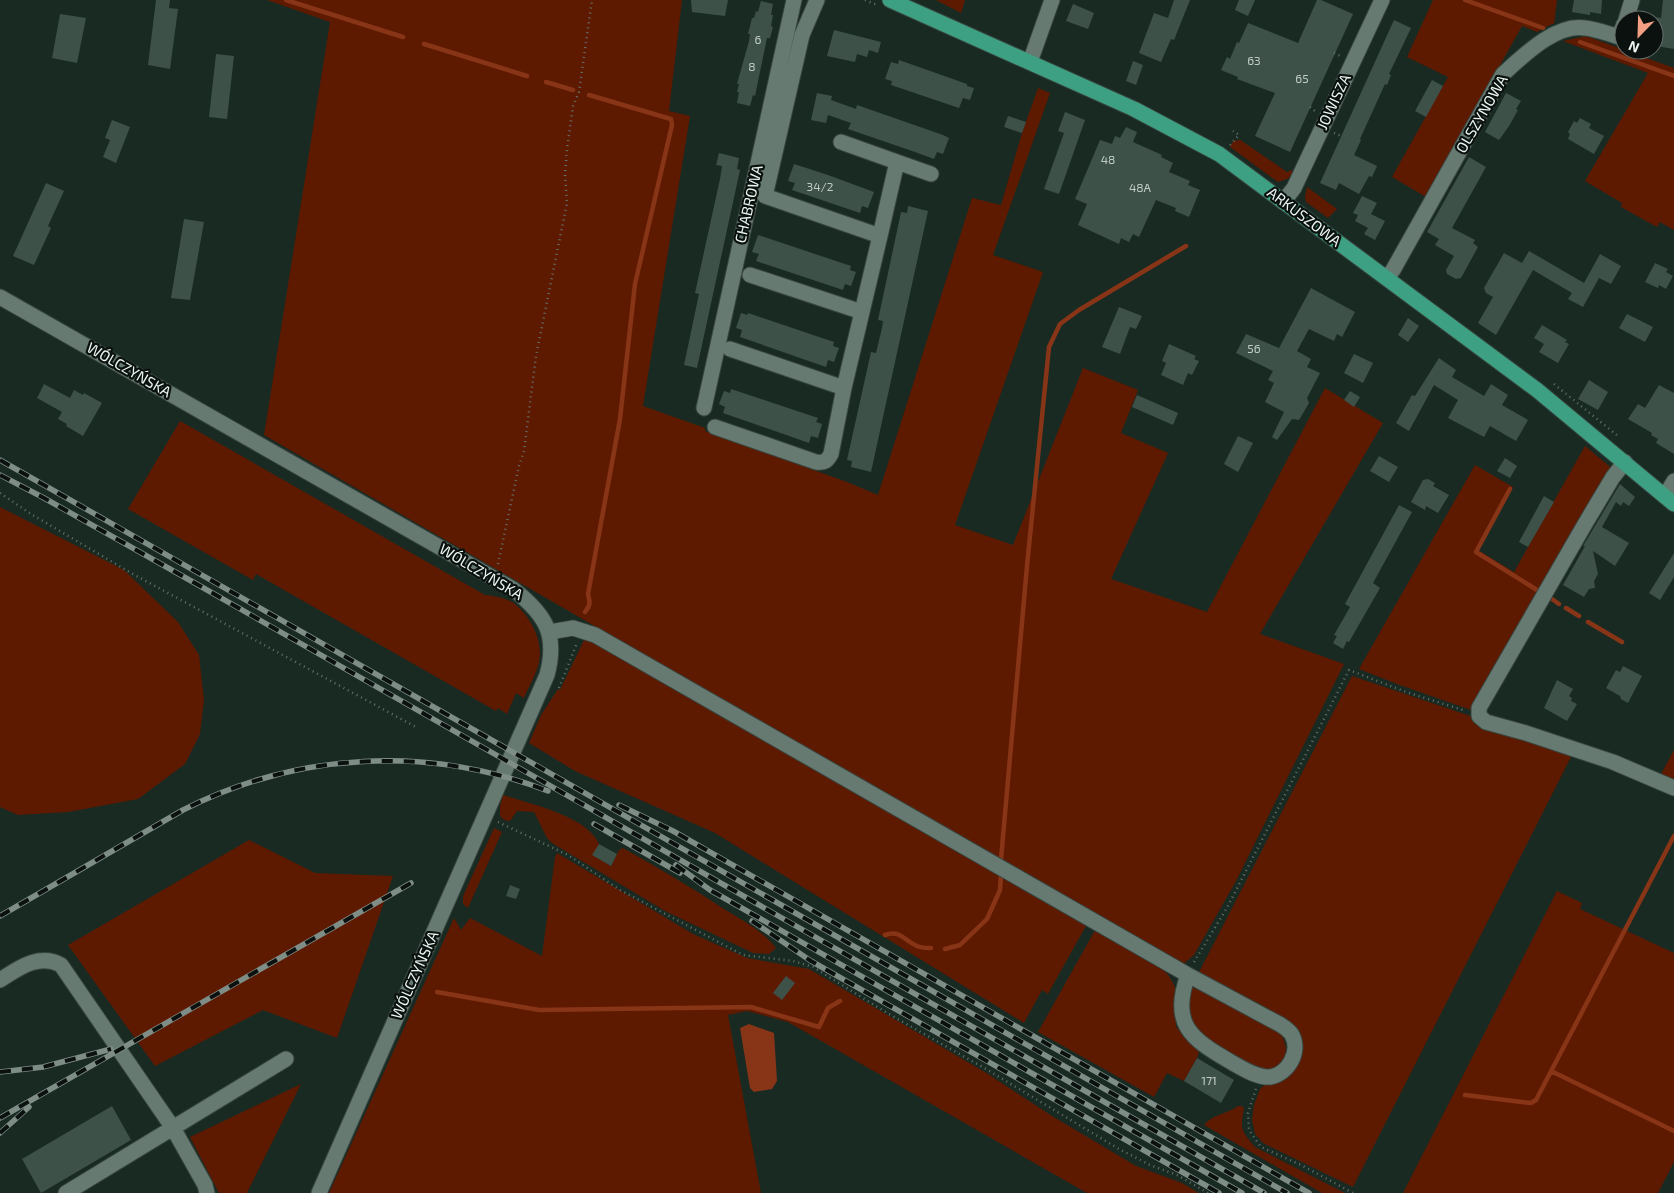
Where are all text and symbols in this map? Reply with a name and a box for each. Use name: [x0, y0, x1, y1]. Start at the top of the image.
north arrow: [1614, 10, 1664, 60]
house number: 6: [755, 32, 762, 46]
text: N: [1626, 38, 1642, 57]
house number: 63: [1247, 53, 1261, 67]
house number: 8: [748, 59, 756, 73]
street label: JOWISZA: [1312, 70, 1354, 132]
house number: 65: [1295, 71, 1309, 85]
street label: OLSZYNOWA: [1452, 71, 1511, 156]
house number: 48: [1101, 152, 1115, 166]
street label: CHABROWA: [730, 162, 766, 245]
house number: 34/2: [806, 179, 834, 193]
house number: 48A: [1129, 180, 1152, 194]
street label: ARKUSZOWA: [1264, 183, 1345, 250]
street label: WÓLCZYŃSKA: [84, 338, 175, 401]
house number: 56: [1247, 341, 1261, 355]
street label: WÓLCZYŃSKA: [436, 539, 527, 604]
street label: WÓLCZYŃSKA: [387, 927, 442, 1021]
house number: 171: [1201, 1073, 1217, 1087]

